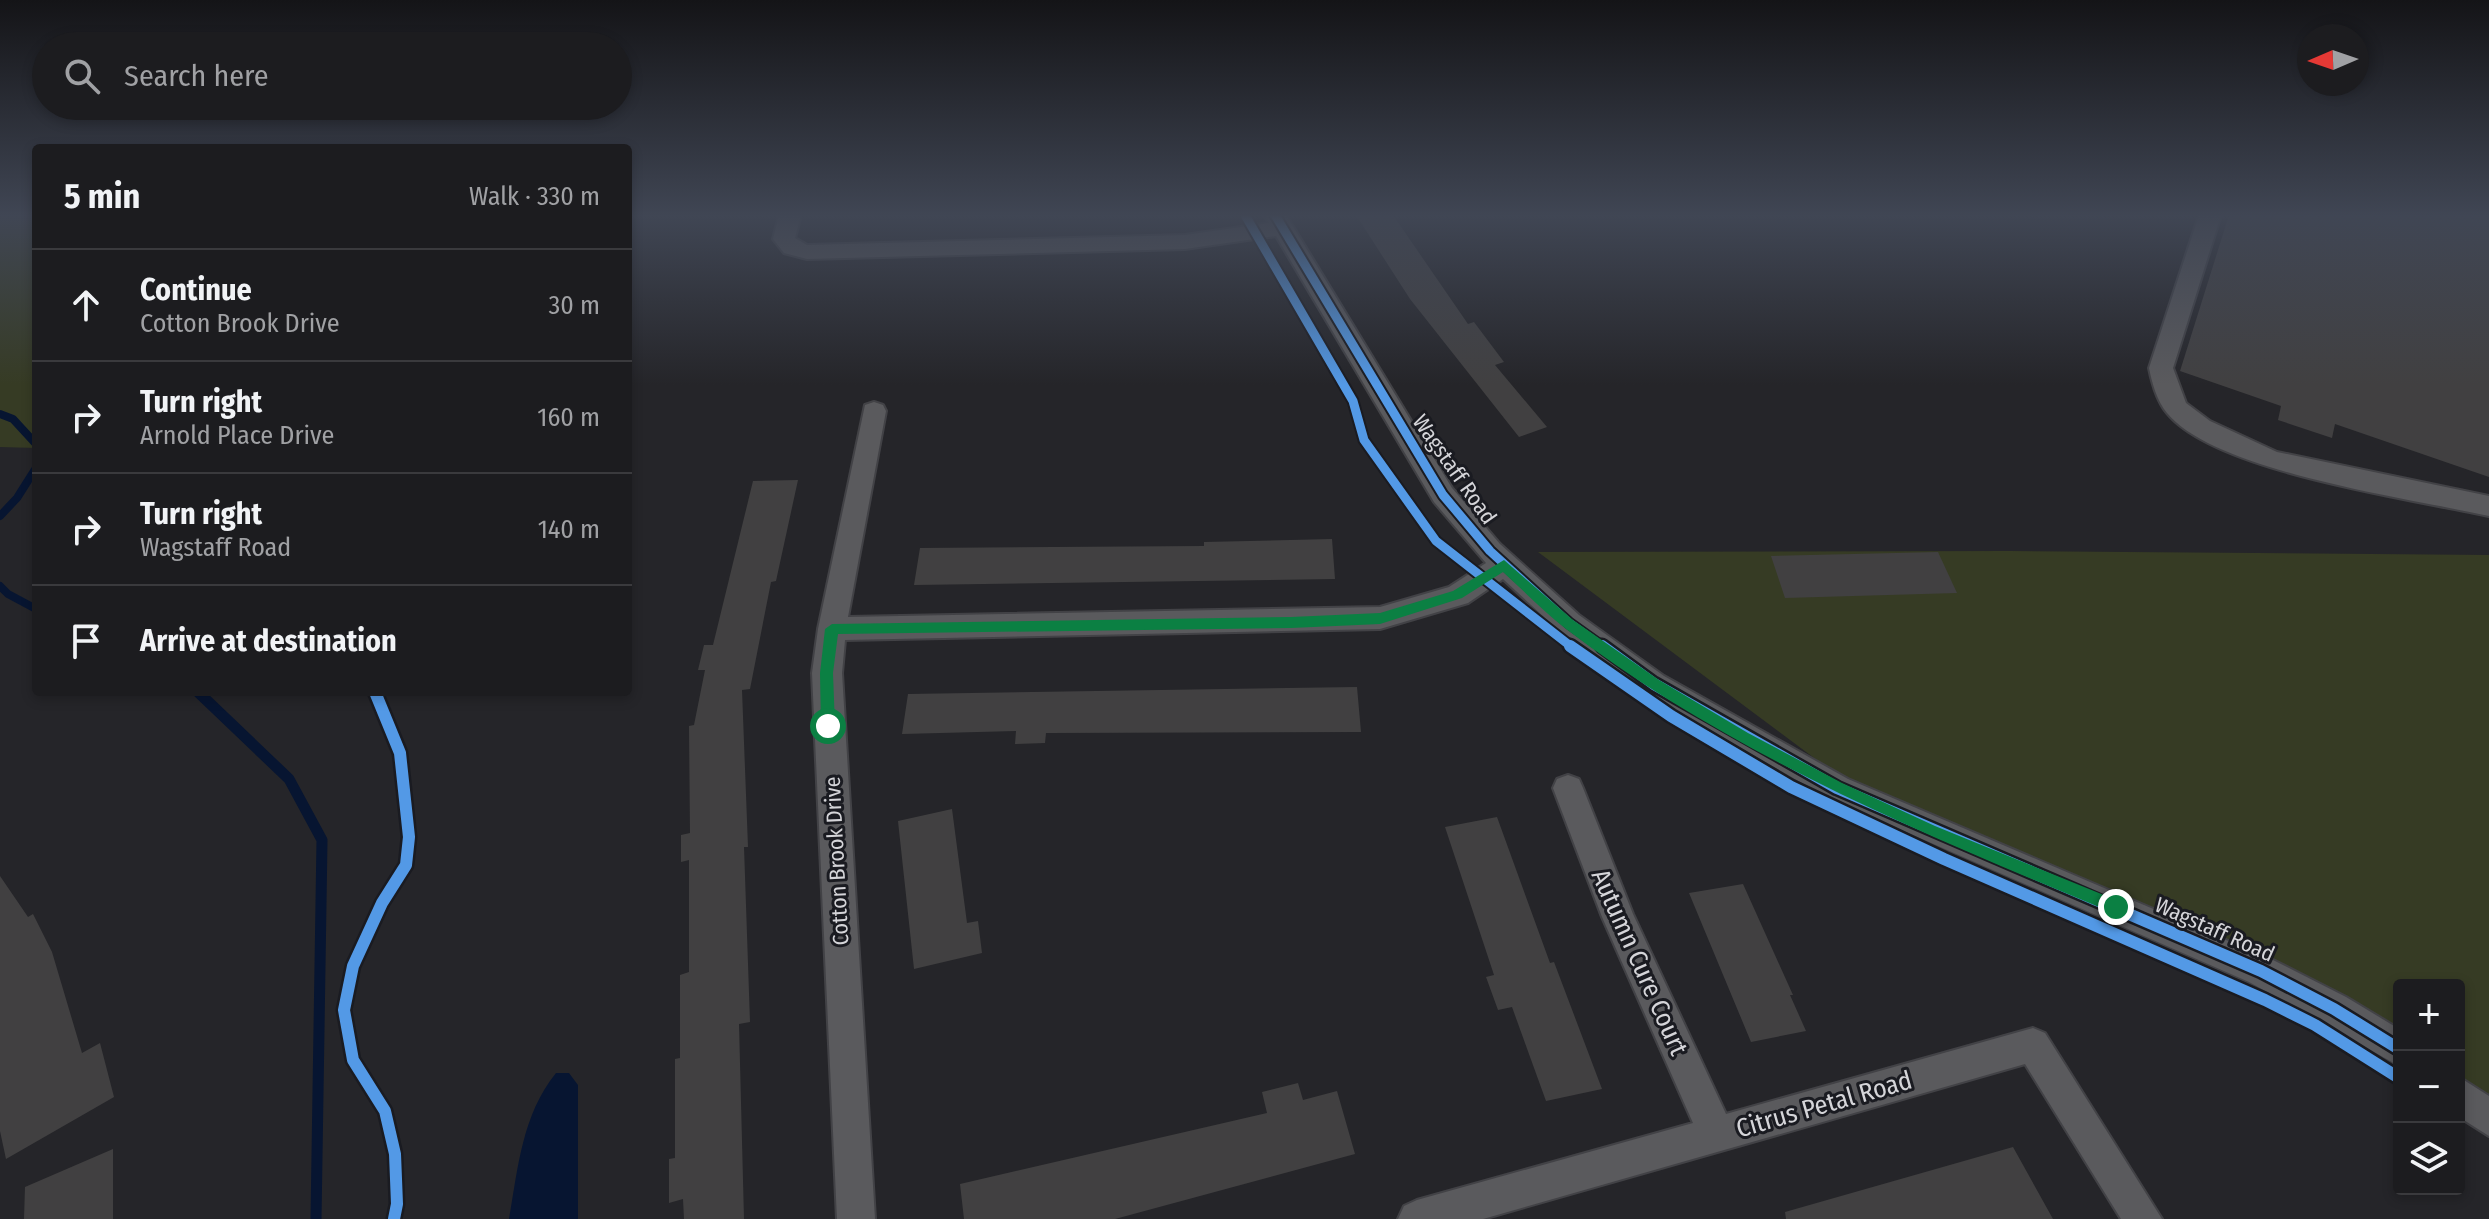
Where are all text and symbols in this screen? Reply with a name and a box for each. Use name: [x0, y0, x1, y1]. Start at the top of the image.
north arrow: [2297, 24, 2369, 96]
search box: [32, 32, 632, 120]
icon: search: [60, 54, 104, 98]
text: Search here: [124, 58, 269, 94]
text: 5 min: [64, 176, 140, 217]
text: Walk · 330 m: [469, 181, 600, 212]
text: Continue: [140, 272, 252, 308]
icon: ahead: [64, 283, 108, 327]
text: 30 m: [549, 290, 600, 321]
text: Cotton Brook Drive: [140, 308, 340, 339]
text: Turn right: [140, 384, 262, 420]
icon: right: [64, 395, 108, 439]
text: 160 m: [537, 402, 600, 433]
street label: Wagstaff Road: [1407, 409, 1502, 529]
text: Arnold Place Drive: [140, 420, 334, 451]
text: Turn right: [140, 496, 262, 532]
icon: right: [64, 507, 108, 551]
text: 140 m: [538, 514, 600, 545]
text: Wagstaff Road: [140, 532, 291, 563]
icon: arrive: [64, 619, 108, 663]
text: Arrive at destination: [140, 623, 397, 659]
route start: [810, 708, 846, 744]
street label: Cotton Brook Drive: [819, 776, 854, 946]
street label: Autumn Cure Court: [1585, 864, 1695, 1060]
route end: [2098, 889, 2134, 925]
street label: Wagstaff Road: [2151, 891, 2279, 968]
map controls: [2393, 979, 2465, 1195]
button: +: [2393, 979, 2465, 1051]
button: −: [2393, 1051, 2465, 1123]
street label: Citrus Petal Road: [1733, 1065, 1916, 1144]
button: layers: [2393, 1123, 2465, 1195]

